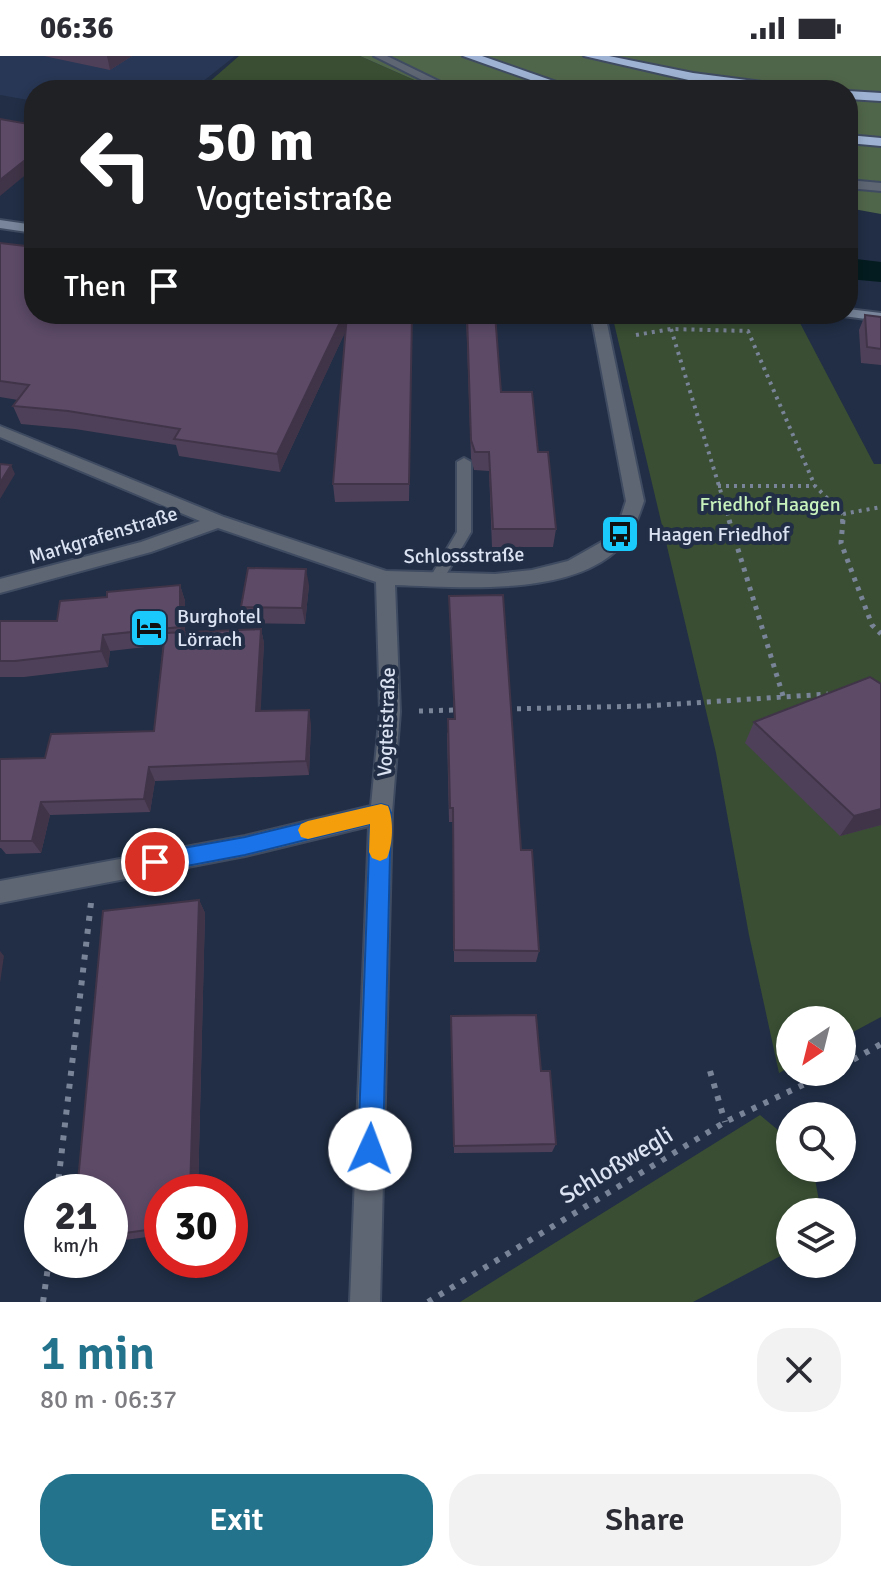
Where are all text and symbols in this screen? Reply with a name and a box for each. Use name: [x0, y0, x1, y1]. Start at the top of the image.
text: 06:36: [40, 10, 114, 47]
text: 50 m: [196, 107, 314, 176]
icon: left: [64, 112, 168, 216]
text: Vogteistraße: [196, 176, 393, 221]
icon: arrive: [142, 264, 186, 308]
text: Then: [64, 268, 126, 305]
park label: Friedhof Haagen: [699, 492, 841, 517]
street label: Markgrafenstraße: [26, 501, 181, 570]
bus stop icon: Haagen Friedhof: [599, 513, 641, 555]
place label: Haagen Friedhof: [648, 522, 790, 547]
street label: Schlossstraße: [403, 542, 525, 569]
place label: Burghotel Lörrach: [177, 604, 262, 652]
hotel icon: Burghotel Lörrach: [128, 607, 170, 649]
street label: Vogteistraße: [372, 667, 401, 777]
pin: [121, 828, 189, 896]
icon: arrive: [133, 840, 177, 884]
north arrow: [776, 1006, 856, 1086]
map controls: [776, 1006, 856, 1278]
button: search: [776, 1102, 856, 1182]
position arrow: [328, 1107, 412, 1191]
street label: Schloßwegli: [554, 1119, 678, 1211]
speed limit sign: 30: [144, 1174, 248, 1278]
text: 21: [54, 1191, 98, 1241]
button: layers: [776, 1198, 856, 1278]
text: km/h: [53, 1233, 99, 1258]
text: 1 min: [40, 1324, 155, 1383]
button: close: [757, 1328, 841, 1412]
text: 80 m · 06:37: [40, 1384, 177, 1416]
button: Exit: [40, 1474, 433, 1566]
button: Share: [449, 1474, 841, 1566]

